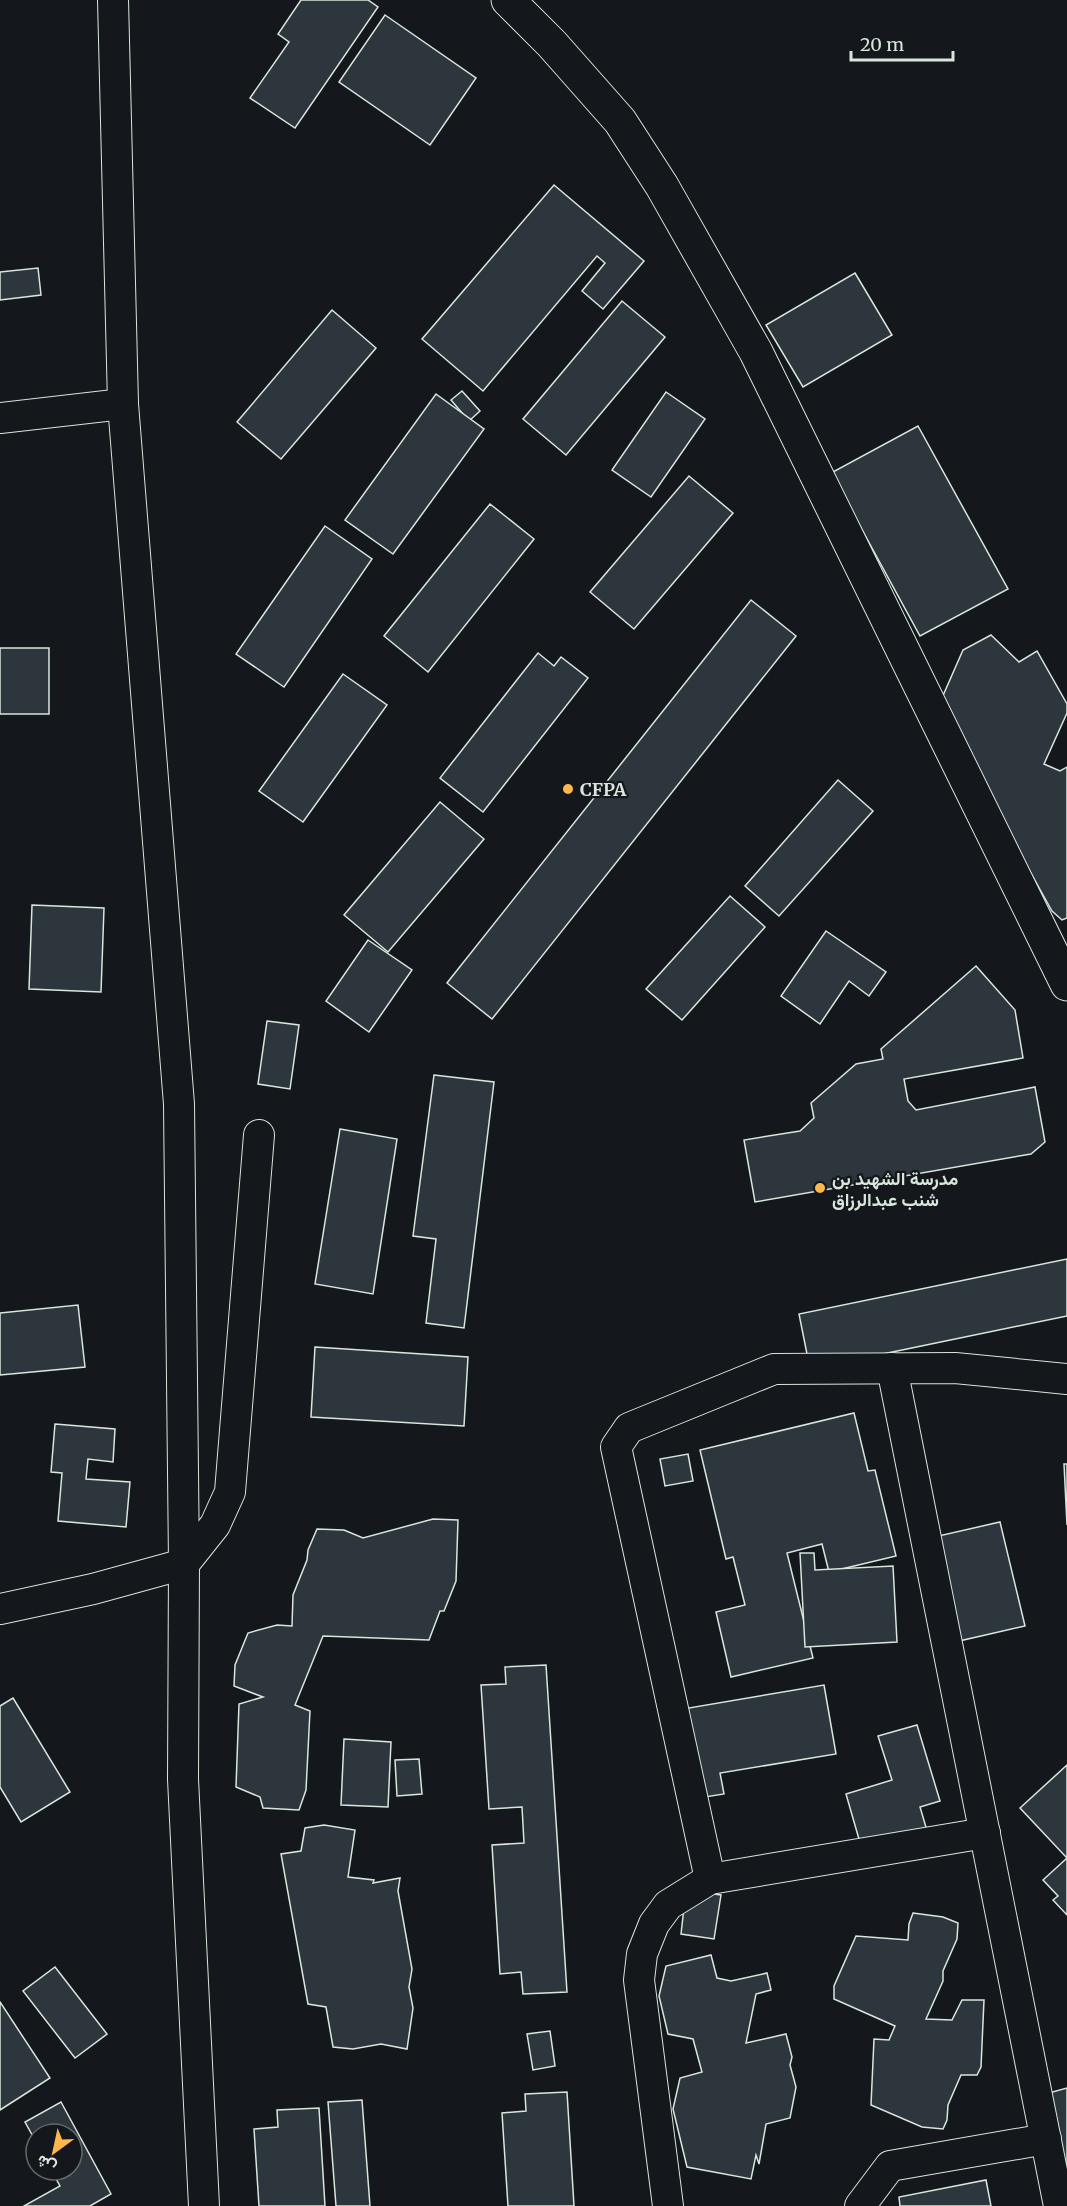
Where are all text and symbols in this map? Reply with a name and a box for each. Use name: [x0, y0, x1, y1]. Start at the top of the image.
scale bar: [851, 24, 953, 62]
text: 20 m: [860, 33, 904, 56]
place label: CFPA: [580, 778, 627, 801]
marker: CFPA: [561, 782, 575, 796]
place label: مدرسة الشهيد بن شنب عبدالرزاق: [832, 1167, 959, 1211]
marker: مدرسة الشهيد بن شنب عبدالرزاق: [813, 1181, 827, 1195]
north arrow: [24, 2122, 84, 2182]
text: ش: [32, 2151, 59, 2178]

